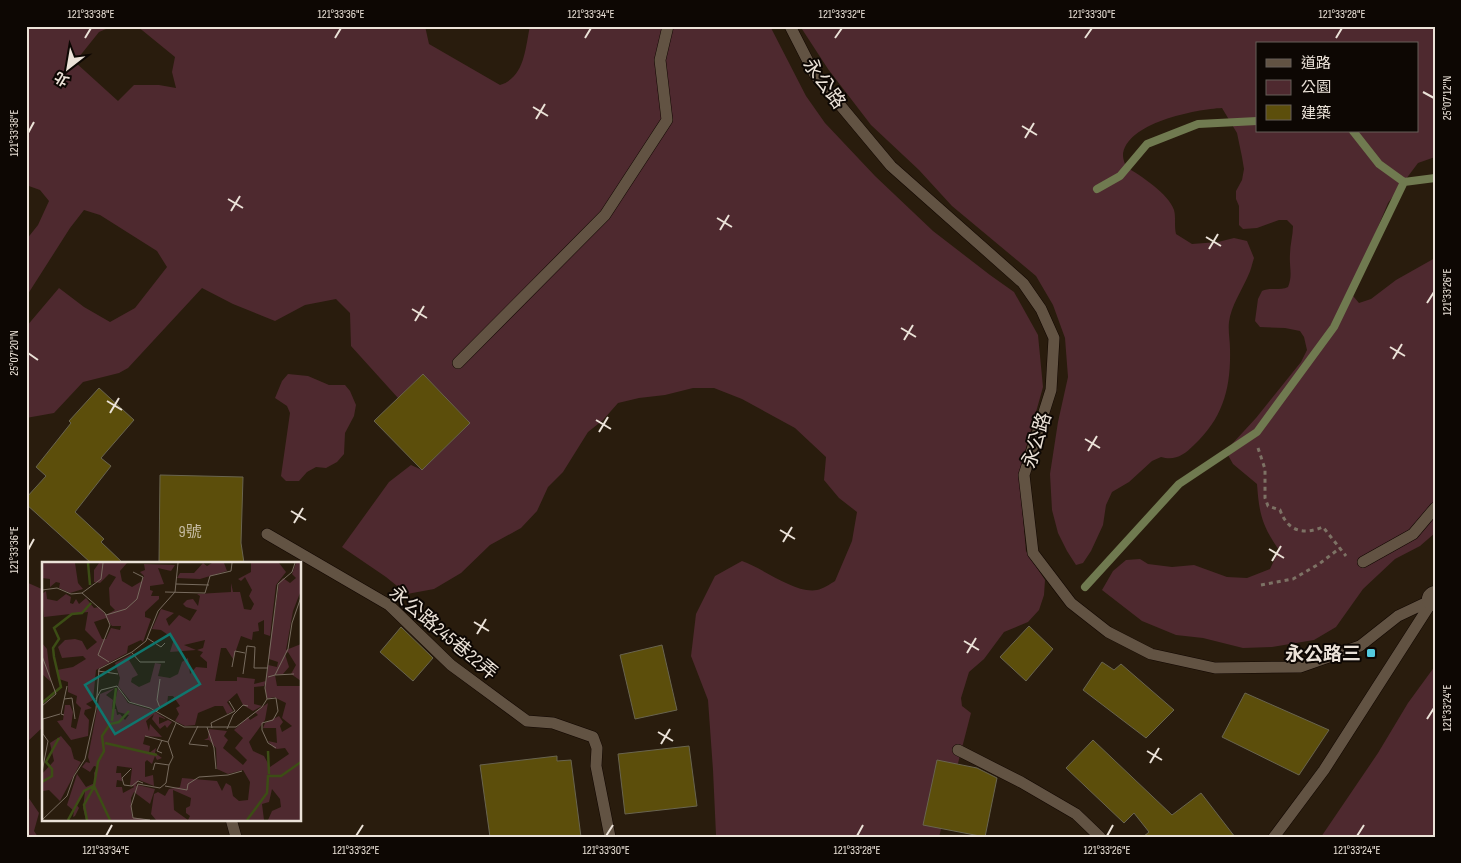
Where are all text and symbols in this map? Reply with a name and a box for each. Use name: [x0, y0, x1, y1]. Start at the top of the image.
text: 121°33'38"E: [67, 7, 115, 22]
text: 121°33'36"E: [317, 7, 365, 22]
text: 121°33'34"E: [568, 7, 615, 22]
text: 121°33'32"E: [819, 7, 865, 22]
text: 121°33'30"E: [1068, 7, 1116, 22]
text: 121°33'28"E: [1319, 7, 1366, 22]
north arrow: [42, 42, 92, 92]
legend: [1256, 42, 1418, 132]
street label: 永公路: [798, 54, 850, 114]
text: 道路: [1301, 54, 1331, 73]
text: 北: [51, 68, 72, 90]
text: 25°07'12"N: [1440, 76, 1455, 120]
text: 公園: [1301, 78, 1331, 97]
text: 建築: [1301, 104, 1331, 123]
text: 121°33'38"E: [7, 109, 22, 157]
text: 121°33'26"E: [1440, 268, 1455, 316]
text: 25°07'20"N: [7, 330, 22, 376]
street label: 永公路: [1018, 410, 1057, 471]
house number: 9號: [178, 523, 202, 542]
text: 121°33'36"E: [7, 526, 22, 574]
inset map: [42, 562, 301, 820]
street label: 永公路245巷22弄: [384, 581, 502, 685]
place label: 永公路三: [1285, 643, 1361, 666]
marker: 永公路三: [1365, 647, 1377, 659]
text: 121°33'24"E: [1440, 685, 1455, 731]
text: 121°33'34"E: [83, 843, 130, 858]
text: 121°33'32"E: [333, 843, 379, 858]
text: 121°33'30"E: [582, 843, 630, 858]
text: 121°33'28"E: [834, 843, 881, 858]
text: 121°33'26"E: [1083, 843, 1131, 858]
text: 121°33'24"E: [1334, 843, 1380, 858]

